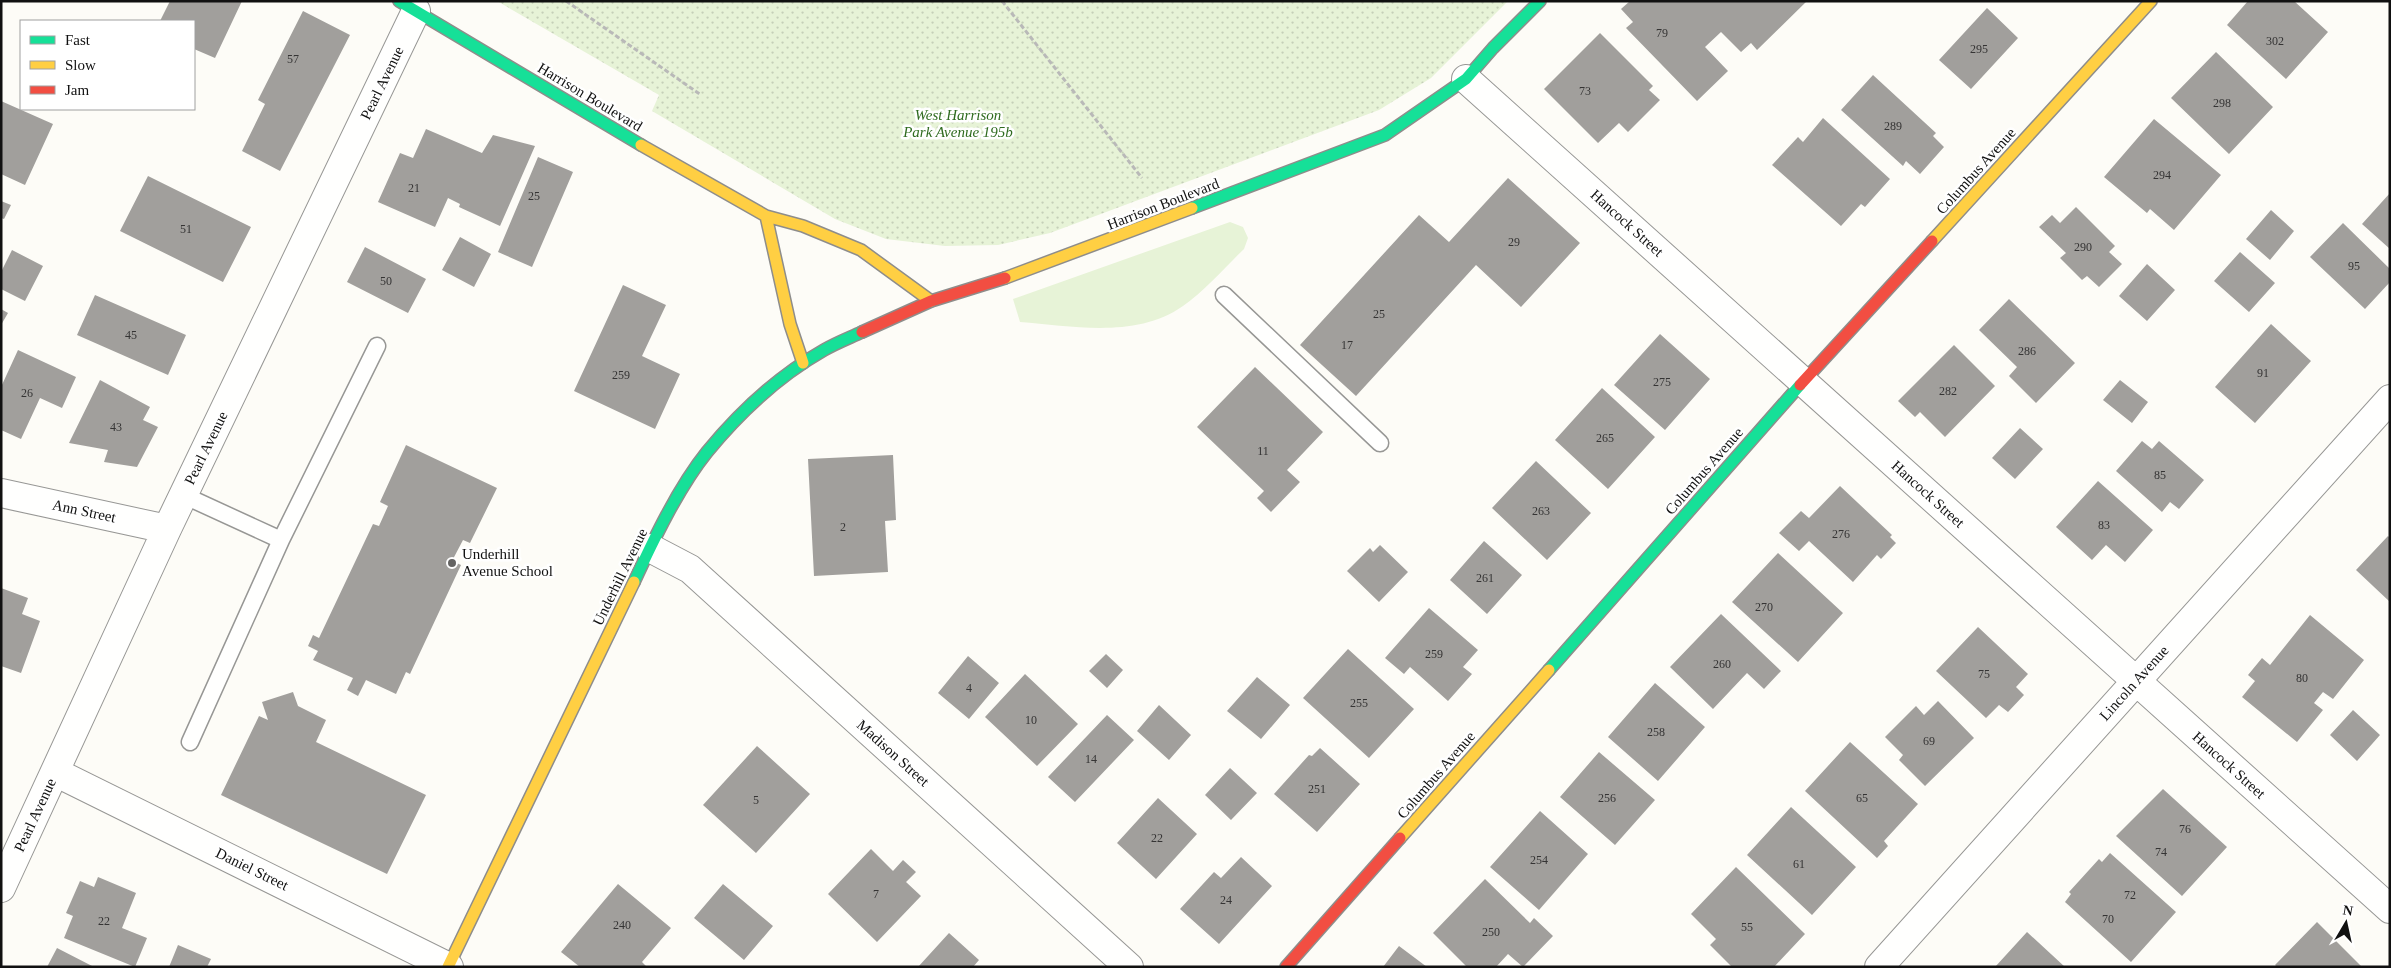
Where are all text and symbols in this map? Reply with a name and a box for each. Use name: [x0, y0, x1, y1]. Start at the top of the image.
legend: [20, 20, 195, 110]
house number: 79: [1656, 26, 1668, 40]
text: Fast: [65, 32, 91, 48]
house number: 302: [2266, 34, 2284, 48]
house number: 295: [1970, 42, 1988, 56]
street label: Pearl Avenue: [357, 44, 407, 122]
house number: 57: [287, 52, 299, 66]
text: Slow: [65, 57, 96, 73]
street label: Harrison Boulevard: [535, 60, 645, 135]
text: Jam: [65, 82, 89, 98]
house number: 73: [1579, 84, 1591, 98]
house number: 298: [2213, 96, 2231, 110]
park label: West Harrison Park Avenue 195b: [902, 107, 1013, 140]
house number: 289: [1884, 119, 1902, 133]
street label: Columbus Avenue: [1933, 124, 2019, 217]
house number: 294: [2153, 168, 2171, 182]
street label: Harrison Boulevard: [1105, 175, 1222, 233]
house number: 21: [408, 181, 420, 195]
street label: Hancock Street: [1587, 186, 1667, 260]
house number: 25: [528, 189, 540, 203]
house number: 51: [180, 222, 192, 236]
house number: 29: [1508, 235, 1520, 249]
house number: 290: [2074, 240, 2092, 254]
house number: 95: [2348, 259, 2360, 273]
house number: 50: [380, 274, 392, 288]
house number: 25: [1373, 307, 1385, 321]
house number: 45: [125, 328, 137, 342]
house number: 17: [1341, 338, 1353, 352]
house number: 286: [2018, 344, 2036, 358]
house number: 91: [2257, 366, 2269, 380]
house number: 259: [612, 368, 630, 382]
house number: 275: [1653, 375, 1671, 389]
house number: 282: [1939, 384, 1957, 398]
house number: 26: [21, 386, 33, 400]
street label: Pearl Avenue: [181, 409, 231, 487]
house number: 43: [110, 420, 122, 434]
street label: Columbus Avenue: [1662, 424, 1746, 518]
house number: 265: [1596, 431, 1614, 445]
house number: 11: [1257, 444, 1269, 458]
street label: Hancock Street: [1888, 457, 1968, 531]
house number: 85: [2154, 468, 2166, 482]
street label: Ann Street: [51, 496, 118, 526]
house number: 263: [1532, 504, 1550, 518]
house number: 83: [2098, 518, 2110, 532]
house number: 2: [840, 520, 846, 534]
street label: Underhill Avenue: [590, 526, 651, 628]
house number: 276: [1832, 527, 1850, 541]
place label: Underhill Avenue School: [462, 546, 553, 579]
marker: Underhill Avenue School: [446, 557, 458, 569]
house number: 261: [1476, 571, 1494, 585]
house number: 270: [1755, 600, 1773, 614]
street label: Lincoln Avenue: [2096, 642, 2172, 724]
house number: 259: [1425, 647, 1443, 661]
house number: 260: [1713, 657, 1731, 671]
house number: 75: [1978, 667, 1990, 681]
house number: 80: [2296, 671, 2308, 685]
house number: 4: [966, 681, 972, 695]
house number: 255: [1350, 696, 1368, 710]
house number: 10: [1025, 713, 1037, 727]
street label: Madison Street: [854, 717, 933, 790]
house number: 258: [1647, 725, 1665, 739]
street label: Columbus Avenue: [1394, 728, 1478, 822]
street label: Hancock Street: [2189, 728, 2269, 802]
house number: 69: [1923, 734, 1935, 748]
house number: 14: [1085, 752, 1097, 766]
street label: Pearl Avenue: [11, 775, 59, 854]
house number: 251: [1308, 782, 1326, 796]
house number: 256: [1598, 791, 1616, 805]
house number: 65: [1856, 791, 1868, 805]
house number: 5: [753, 793, 759, 807]
house number: 76: [2179, 822, 2191, 836]
house number: 22: [1151, 831, 1163, 845]
street label: Daniel Street: [213, 845, 292, 894]
house number: 74: [2155, 845, 2167, 859]
house number: 254: [1530, 853, 1548, 867]
house number: 61: [1793, 857, 1805, 871]
house number: 7: [873, 887, 879, 901]
house number: 72: [2124, 888, 2136, 902]
house number: 24: [1220, 893, 1232, 907]
north arrow: [2321, 898, 2371, 948]
text: N: [2342, 902, 2354, 919]
house number: 70: [2102, 912, 2114, 926]
house number: 22: [98, 914, 110, 928]
house number: 240: [613, 918, 631, 932]
house number: 55: [1741, 920, 1753, 934]
house number: 250: [1482, 925, 1500, 939]

